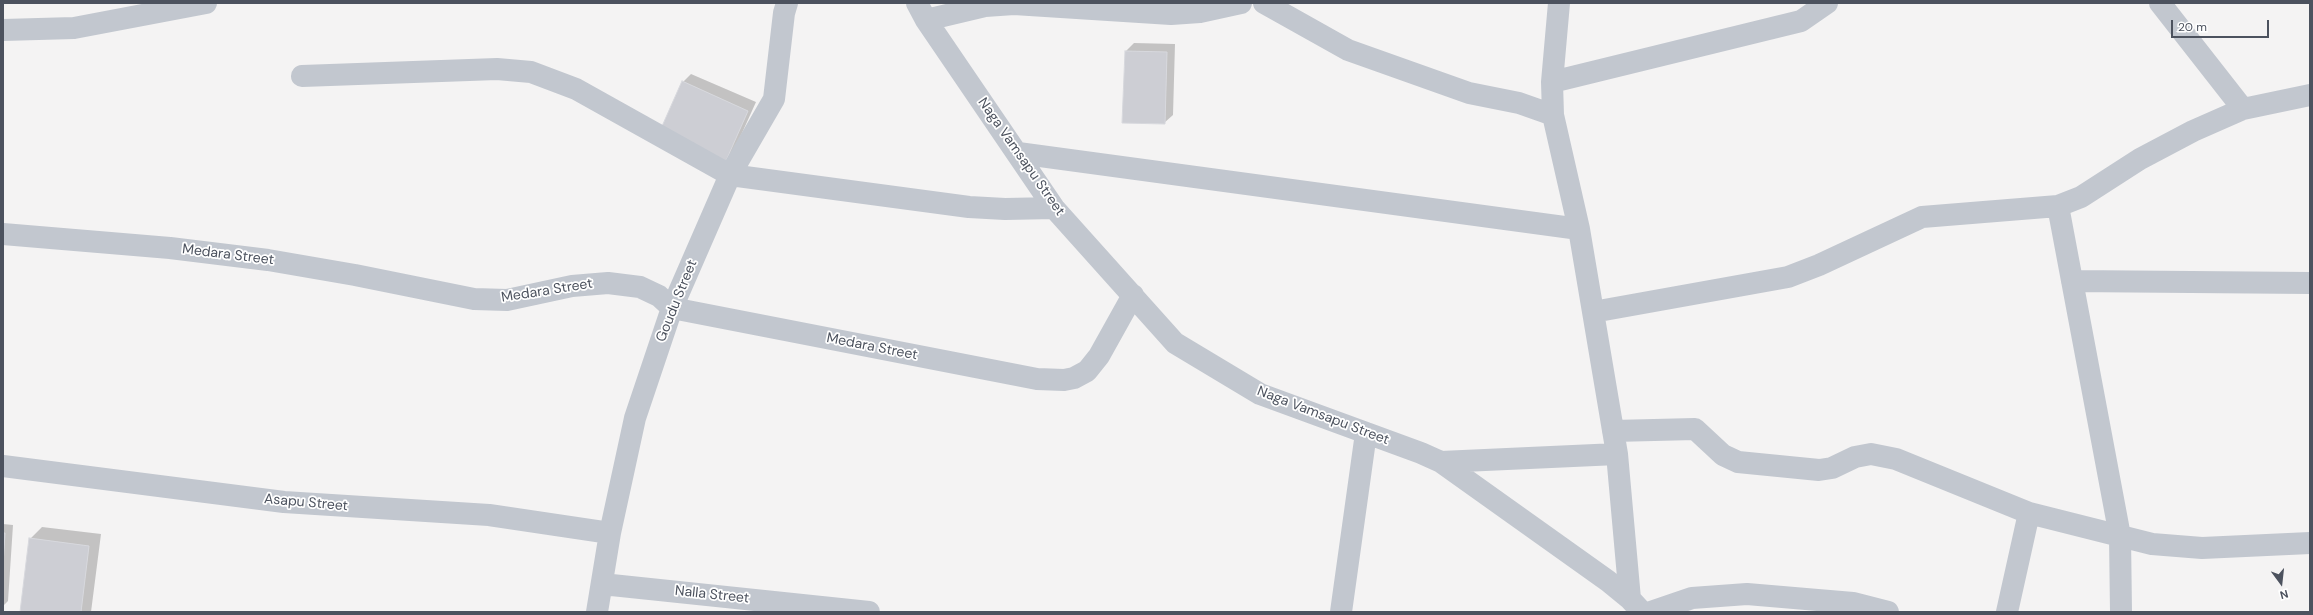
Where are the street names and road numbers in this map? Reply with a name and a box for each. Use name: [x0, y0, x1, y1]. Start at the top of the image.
street label: Naga Vamsapu Street: [974, 95, 1068, 219]
street label: Medara Street: [181, 241, 275, 269]
street label: Goudu Street: [653, 257, 701, 345]
street label: Medara Street: [500, 275, 594, 307]
street label: Medara Street: [825, 330, 919, 364]
street label: Naga Vamsapu Street: [1255, 383, 1391, 449]
street label: Asapu Street: [263, 491, 349, 515]
street label: Nalla Street: [674, 583, 750, 607]

